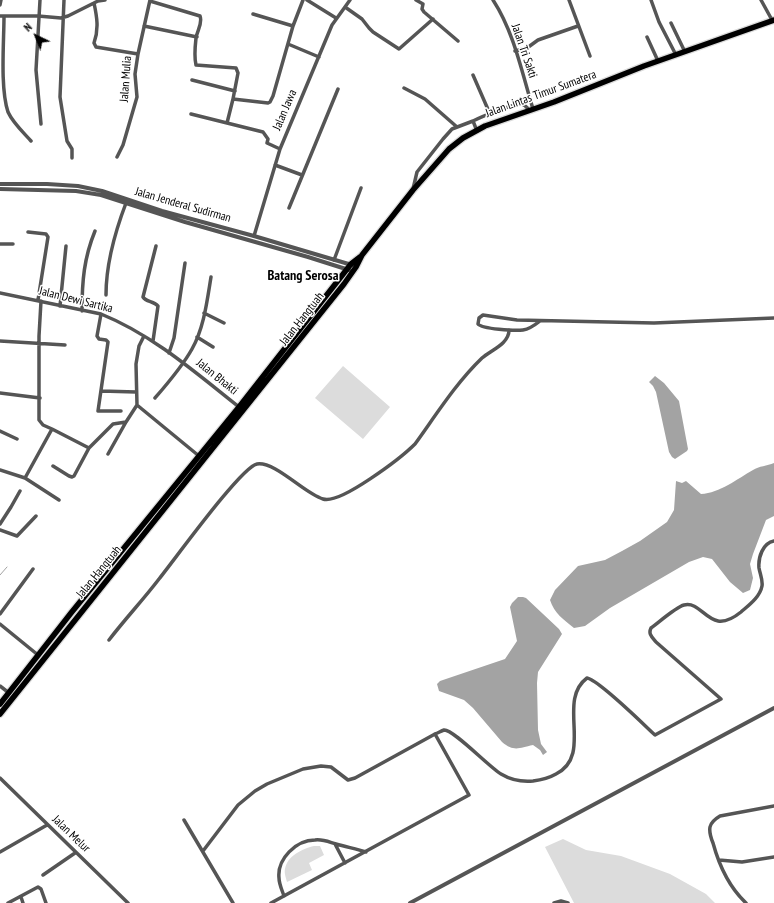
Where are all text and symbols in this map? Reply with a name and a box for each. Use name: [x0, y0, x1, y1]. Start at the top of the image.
north arrow: [16, 16, 56, 56]
text: N: [21, 20, 35, 34]
street label: Jalan Tri Sakti: [508, 22, 540, 80]
street label: Jalan Mulia: [117, 55, 135, 103]
street label: Jalan Lintas Timur Sumatera: [484, 67, 598, 121]
street label: Jalan Jawa: [270, 88, 300, 132]
street label: Jalan Jenderal Sudirman: [133, 184, 233, 226]
district label: Batang Serosa: [267, 268, 339, 284]
street label: Jalan Dewi Sartika: [38, 284, 114, 316]
street label: Jalan Hangtuah: [277, 290, 327, 348]
street label: Jalan Bhakti: [193, 356, 241, 398]
street label: Jalan Hangtuah: [73, 543, 125, 601]
street label: Jalan Melur: [49, 812, 93, 856]

